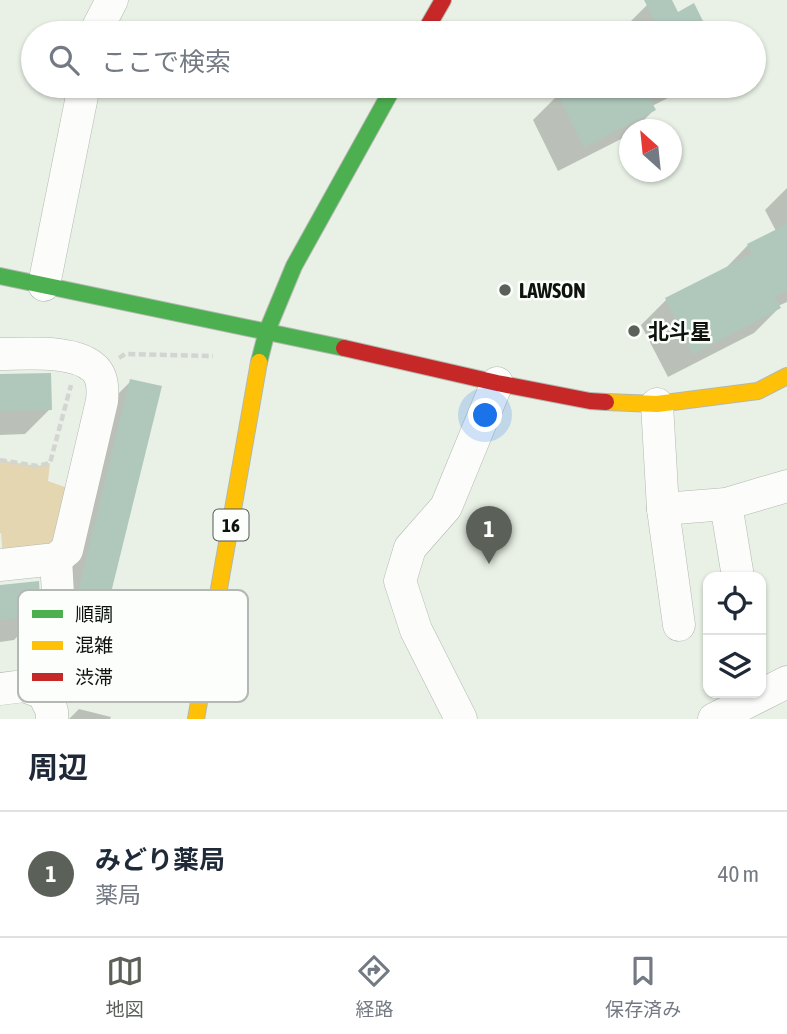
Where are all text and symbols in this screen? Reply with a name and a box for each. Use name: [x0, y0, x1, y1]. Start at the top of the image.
search box: [21, 21, 766, 98]
icon: search: [45, 41, 83, 79]
text: ここで検索: [101, 47, 231, 77]
north arrow: [619, 119, 682, 182]
place label: LAWSON: [519, 278, 586, 302]
marker: LAWSON: [497, 282, 513, 298]
place label: 北斗星: [648, 319, 711, 343]
marker: 北斗星: [626, 323, 642, 339]
your location: [468, 398, 502, 432]
pin: 1: [466, 506, 512, 564]
road number: 16: [214, 510, 248, 540]
map controls: [703, 572, 766, 698]
button: locate: [703, 572, 766, 635]
legend: [18, 590, 248, 702]
text: 順調: [75, 603, 113, 625]
text: 混雑: [75, 634, 113, 656]
button: layers: [703, 635, 766, 698]
text: 渋滞: [75, 666, 113, 688]
text: 周辺: [28, 750, 88, 784]
text: みどり薬局: [95, 845, 225, 875]
text: 1: [46, 861, 56, 887]
text: 40 m: [718, 861, 759, 887]
text: 薬局: [95, 882, 141, 908]
tab: 地図: [106, 952, 144, 1021]
tab: 経路: [355, 952, 393, 1021]
tab: 保存済み: [605, 952, 681, 1021]

